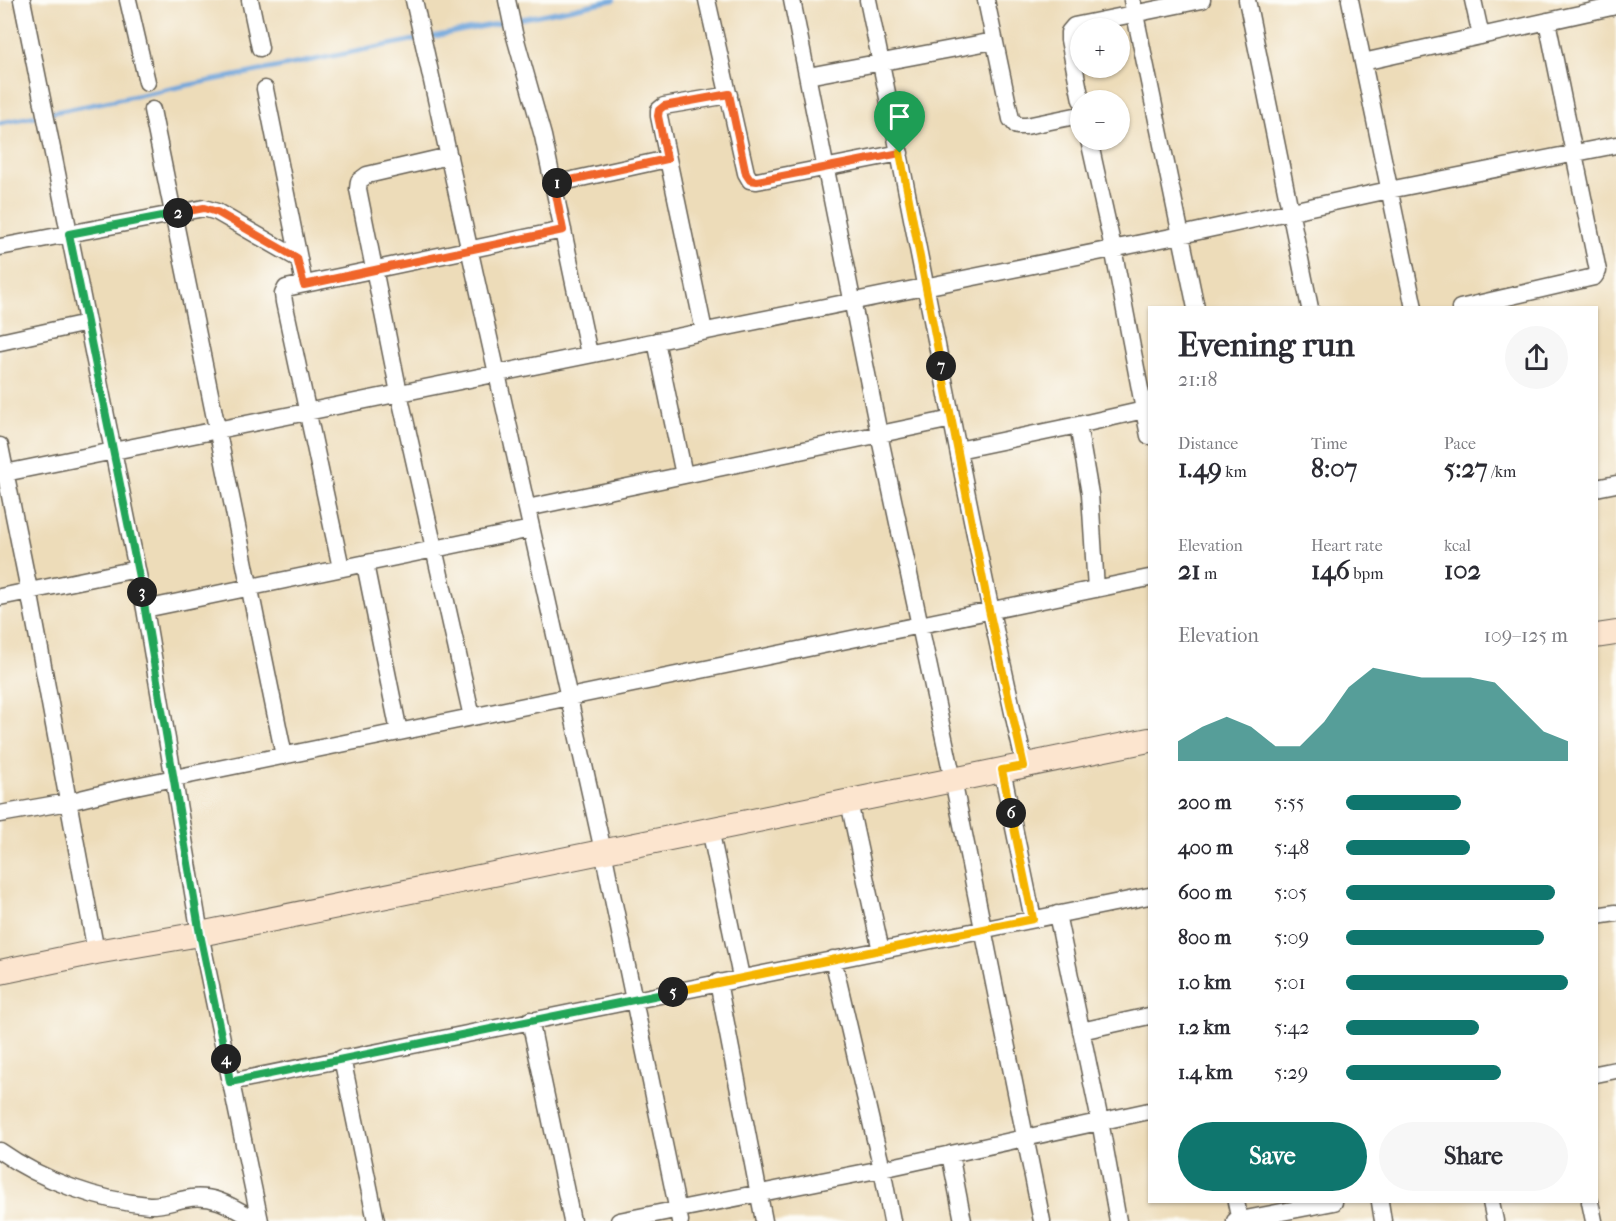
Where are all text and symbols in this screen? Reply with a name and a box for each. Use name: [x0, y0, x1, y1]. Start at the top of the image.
map controls: [1070, 18, 1130, 150]
button: +: [1070, 18, 1130, 78]
button: −: [1070, 90, 1130, 150]
pin: [874, 91, 925, 153]
icon: arrive: [883, 100, 916, 133]
pin: 1: [542, 168, 572, 198]
text: 1: [554, 173, 560, 192]
pin: 2: [163, 198, 193, 228]
text: 2: [174, 203, 182, 222]
text: Evening run: [1178, 326, 1355, 365]
button: share: [1505, 326, 1568, 389]
pin: 7: [926, 351, 956, 381]
text: 7: [937, 356, 945, 375]
text: 21:18: [1178, 368, 1217, 391]
text: Distance: [1178, 434, 1238, 453]
text: Time: [1311, 434, 1347, 453]
text: Pace: [1444, 434, 1476, 453]
text: 1.49: [1178, 453, 1222, 484]
text: 8:07: [1311, 453, 1357, 484]
text: 5:27: [1444, 453, 1487, 484]
text: km: [1222, 462, 1247, 481]
text: /km: [1487, 462, 1516, 481]
text: Elevation: [1178, 536, 1243, 555]
text: Heart rate: [1311, 536, 1383, 555]
text: kcal: [1444, 536, 1471, 555]
text: 21: [1178, 555, 1201, 586]
text: 146: [1311, 555, 1350, 586]
text: 102: [1444, 555, 1481, 586]
text: m: [1201, 564, 1217, 583]
text: bpm: [1350, 564, 1383, 583]
pin: 3: [127, 577, 157, 607]
text: 3: [139, 582, 145, 601]
text: Elevation: [1178, 624, 1259, 647]
text: 109–125 m: [1484, 624, 1568, 647]
text: 200 m: [1178, 791, 1231, 814]
text: 5:55: [1274, 791, 1305, 814]
pin: 6: [996, 798, 1026, 828]
text: 6: [1007, 803, 1015, 822]
text: 400 m: [1178, 836, 1233, 859]
text: 5:48: [1274, 836, 1309, 859]
text: 600 m: [1178, 881, 1232, 904]
text: 5:05: [1274, 881, 1307, 904]
text: 800 m: [1178, 926, 1231, 949]
text: 5:09: [1274, 926, 1309, 949]
text: 1.0 km: [1178, 971, 1231, 994]
text: 5:01: [1274, 971, 1306, 994]
pin: 5: [658, 977, 688, 1007]
text: 5: [670, 982, 676, 1001]
text: 1.2 km: [1178, 1016, 1231, 1039]
text: 5:42: [1274, 1016, 1310, 1039]
pin: 4: [211, 1044, 241, 1074]
text: 4: [221, 1049, 231, 1068]
text: 1.4 km: [1178, 1061, 1233, 1084]
text: 5:29: [1274, 1061, 1308, 1084]
button: Save: [1178, 1122, 1367, 1191]
button: Share: [1379, 1122, 1568, 1191]

